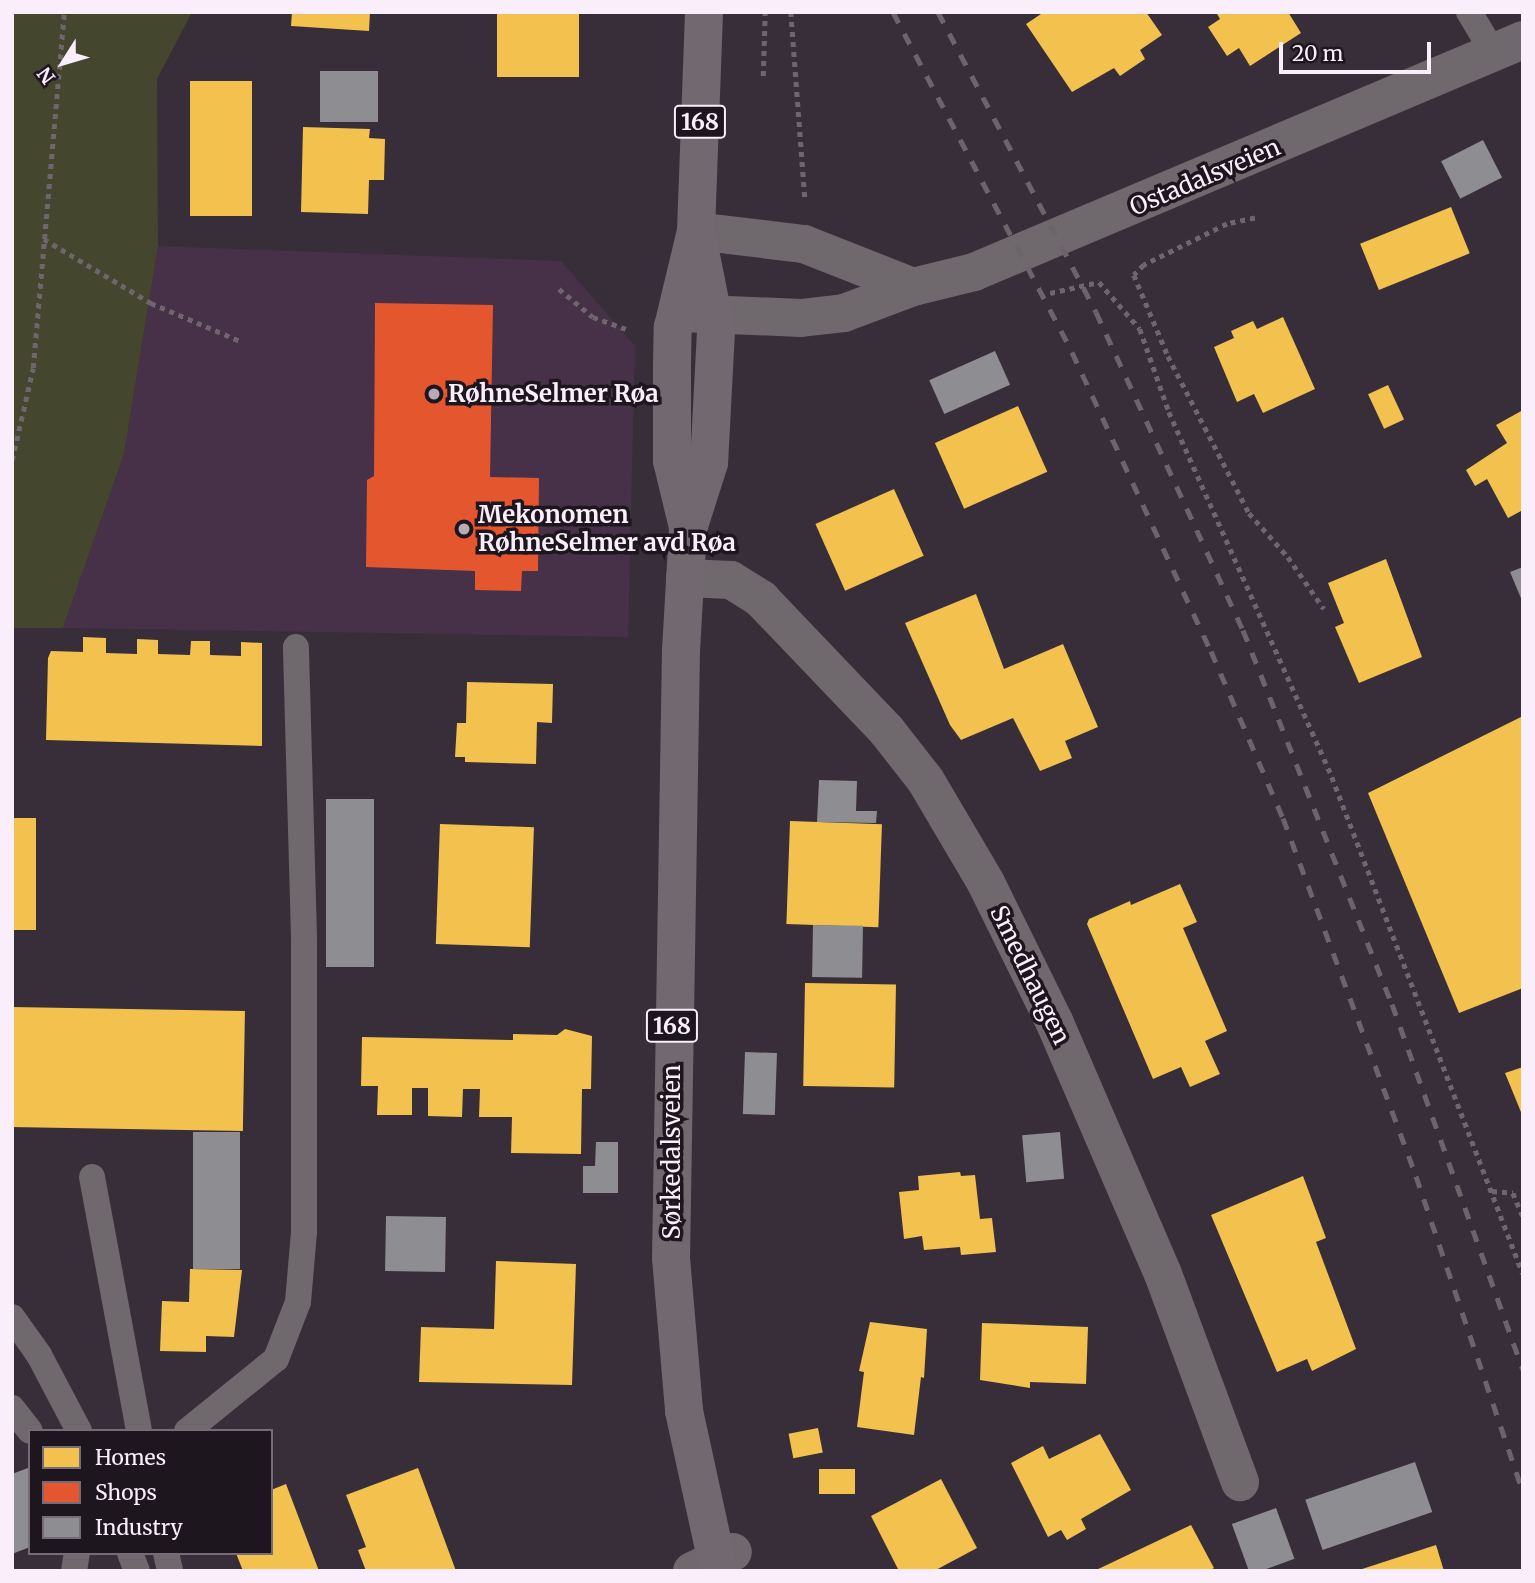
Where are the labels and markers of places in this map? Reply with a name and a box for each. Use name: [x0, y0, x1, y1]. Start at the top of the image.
place label: RøhneSelmer Røa: [448, 380, 659, 408]
marker: RøhneSelmer Røa: [426, 386, 442, 402]
place label: Mekonomen RøhneSelmer avd Røa: [478, 501, 736, 557]
marker: Mekonomen RøhneSelmer avd Røa: [456, 521, 472, 537]

